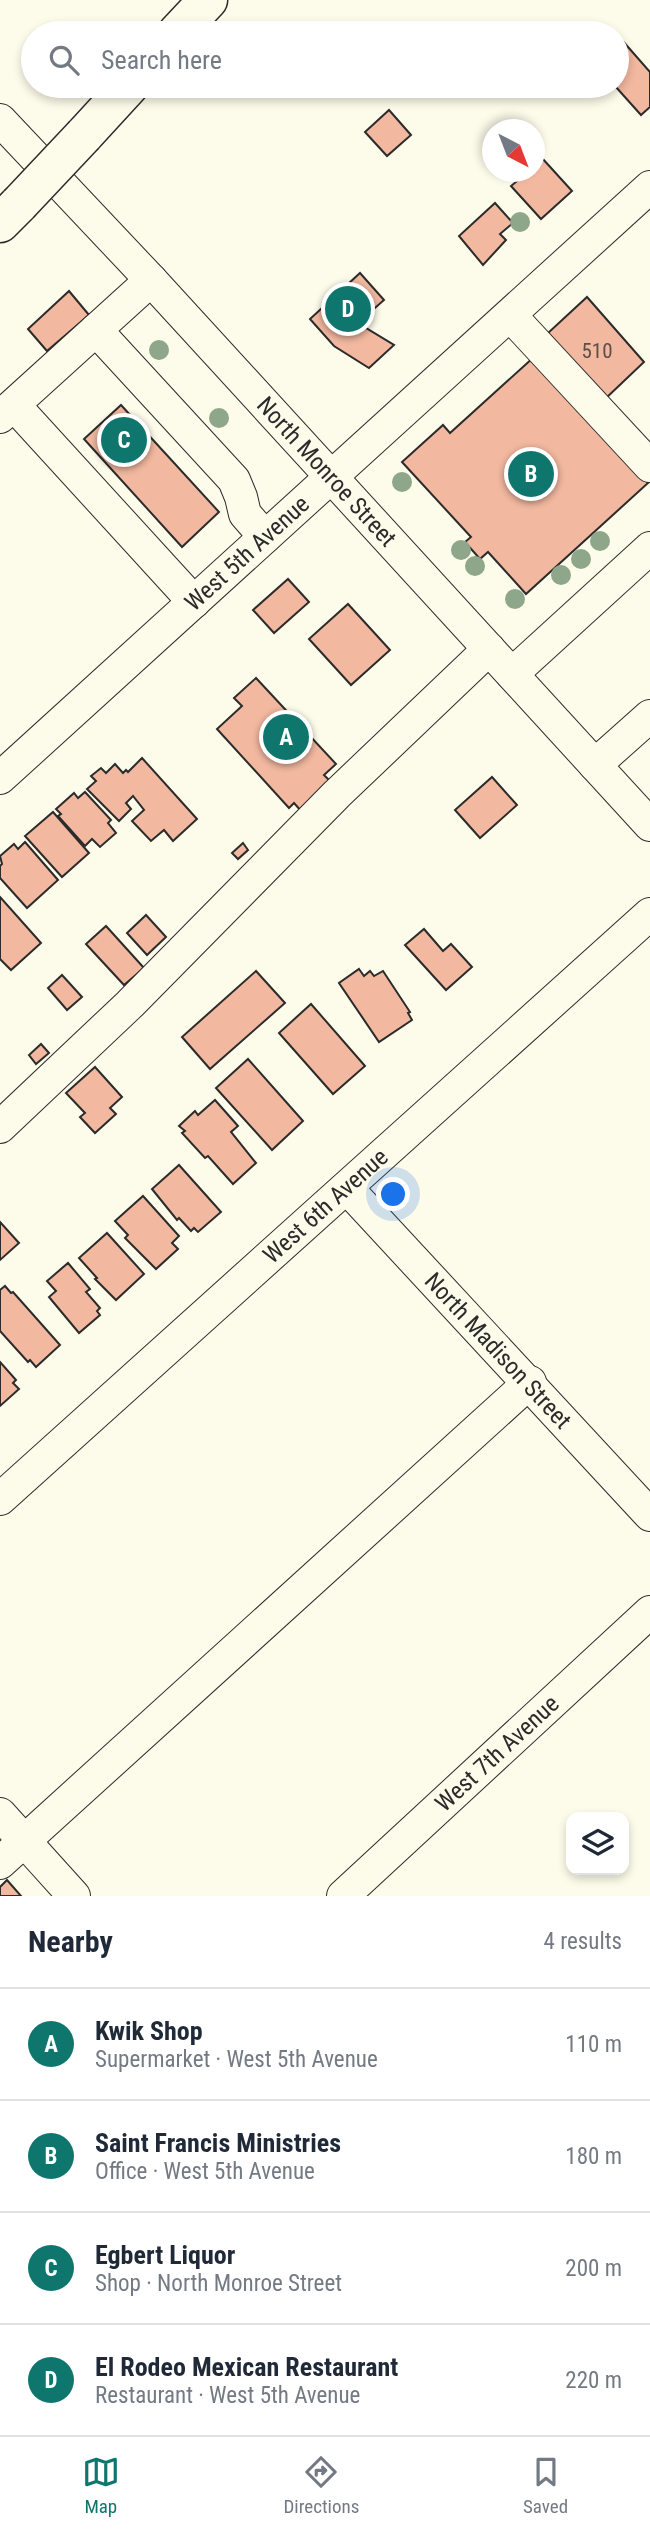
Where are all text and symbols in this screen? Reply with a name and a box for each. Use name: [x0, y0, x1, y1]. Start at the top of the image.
search box: [21, 21, 629, 98]
icon: search: [45, 41, 83, 79]
text: Search here: [101, 45, 222, 75]
north arrow: [482, 119, 545, 182]
pin: D: [325, 283, 371, 335]
house number: 510: [581, 339, 613, 363]
street label: North Monroe Street: [251, 391, 402, 552]
pin: C: [101, 414, 147, 466]
pin: B: [508, 448, 554, 500]
street label: West 5th Avenue: [179, 490, 315, 617]
pin: A: [263, 711, 309, 763]
street label: West 6th Avenue: [257, 1143, 394, 1269]
your location: [376, 1177, 410, 1211]
street label: North Madison Street: [419, 1267, 577, 1435]
street label: West 7th Avenue: [430, 1689, 565, 1817]
map controls: [566, 1812, 629, 1875]
button: layers: [566, 1812, 629, 1875]
text: Nearby: [28, 1924, 113, 1959]
text: 4 results: [544, 1928, 622, 1955]
text: Kwik Shop: [95, 2016, 203, 2046]
text: A: [44, 2031, 58, 2058]
text: 110 m: [565, 2031, 622, 2058]
text: Supermarket · West 5th Avenue: [95, 2046, 378, 2073]
text: Saint Francis Ministries: [95, 2128, 341, 2158]
text: B: [45, 2143, 57, 2170]
text: 180 m: [565, 2143, 622, 2170]
text: Office · West 5th Avenue: [95, 2158, 315, 2185]
text: Egbert Liquor: [95, 2240, 235, 2270]
text: C: [44, 2255, 58, 2282]
text: 200 m: [565, 2255, 622, 2282]
text: Shop · North Monroe Street: [95, 2270, 342, 2297]
text: El Rodeo Mexican Restaurant: [95, 2352, 398, 2382]
text: D: [45, 2367, 58, 2394]
text: 220 m: [565, 2367, 622, 2394]
text: Restaurant · West 5th Avenue: [95, 2382, 360, 2409]
tab: Map: [82, 2453, 120, 2518]
tab: Directions: [283, 2453, 359, 2518]
tab: Saved: [523, 2453, 568, 2518]

